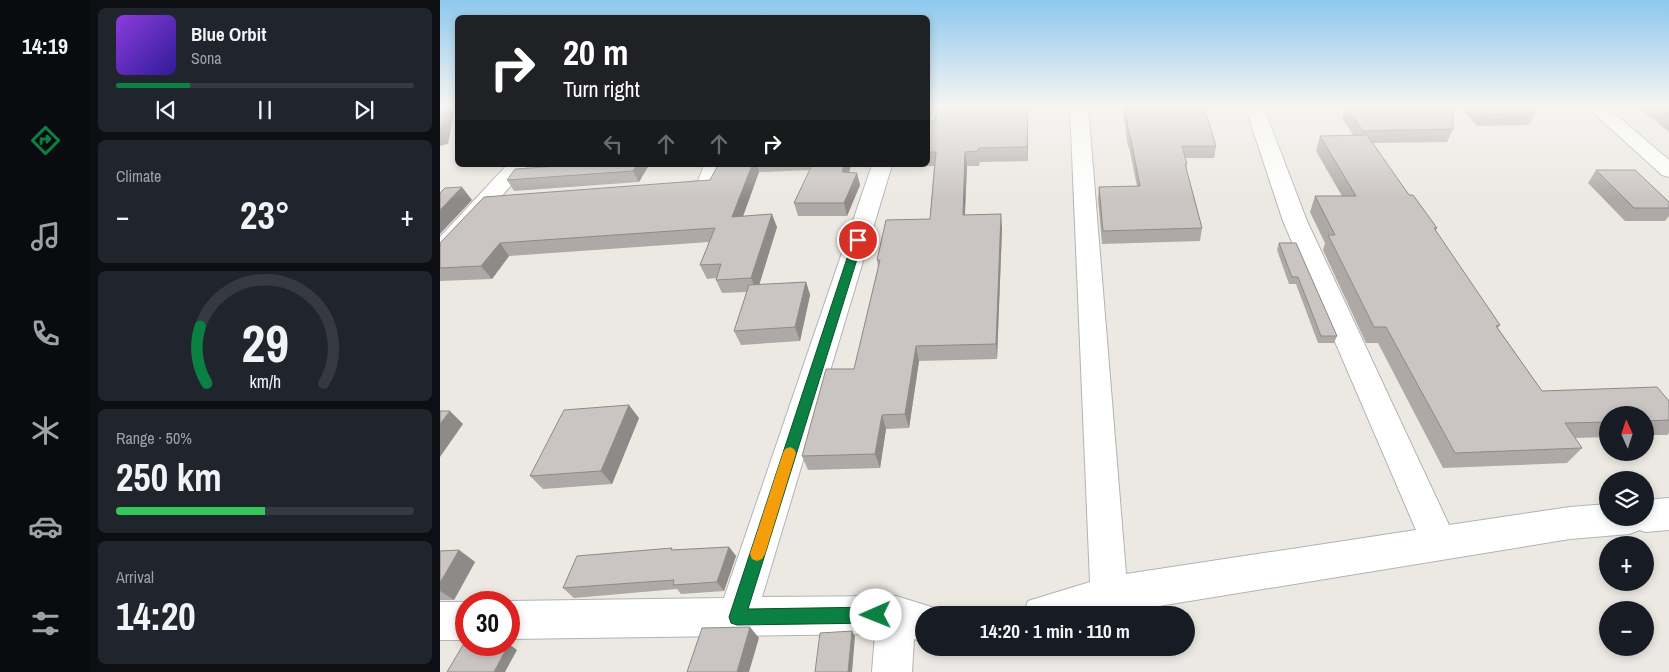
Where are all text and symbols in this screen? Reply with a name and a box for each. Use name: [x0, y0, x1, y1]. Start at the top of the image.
text: Blue Orbit: [191, 21, 266, 47]
text: 20 m: [563, 29, 628, 76]
text: 14:19: [22, 31, 68, 61]
icon: right: [480, 35, 545, 100]
text: Sona: [191, 47, 222, 69]
text: Turn right: [563, 74, 640, 104]
icon: previous: [152, 96, 180, 124]
icon: pause: [251, 96, 279, 124]
icon: next: [350, 96, 378, 124]
icon: directions: [28, 123, 63, 158]
icon: left: [599, 130, 627, 158]
icon: ahead: [652, 130, 680, 158]
icon: ahead: [705, 130, 733, 158]
icon: right: [758, 130, 786, 158]
text: Climate: [116, 165, 161, 187]
text: 23°: [240, 190, 290, 241]
text: −: [116, 197, 129, 235]
text: +: [401, 197, 414, 235]
icon: music: [28, 219, 63, 254]
pin: [837, 219, 879, 261]
icon: arrive: [844, 226, 872, 254]
text: 29: [241, 308, 289, 378]
icon: phone: [28, 316, 63, 351]
text: km/h: [249, 370, 281, 394]
north arrow: [1599, 406, 1654, 461]
map controls: [1599, 406, 1654, 656]
icon: climate: [28, 413, 63, 448]
text: Range · 50%: [116, 427, 192, 449]
text: 250 km: [116, 452, 222, 503]
button: layers: [1599, 471, 1654, 526]
icon: car: [28, 509, 63, 544]
button: +: [1599, 536, 1654, 591]
text: Arrival: [116, 566, 154, 588]
position arrow: [849, 588, 901, 640]
text: 14:20: [116, 591, 196, 642]
speed limit sign: 30: [455, 591, 520, 656]
button: −: [1599, 601, 1654, 656]
icon: filters: [28, 606, 63, 641]
text: 14:20 · 1 min · 110 m: [980, 618, 1130, 644]

